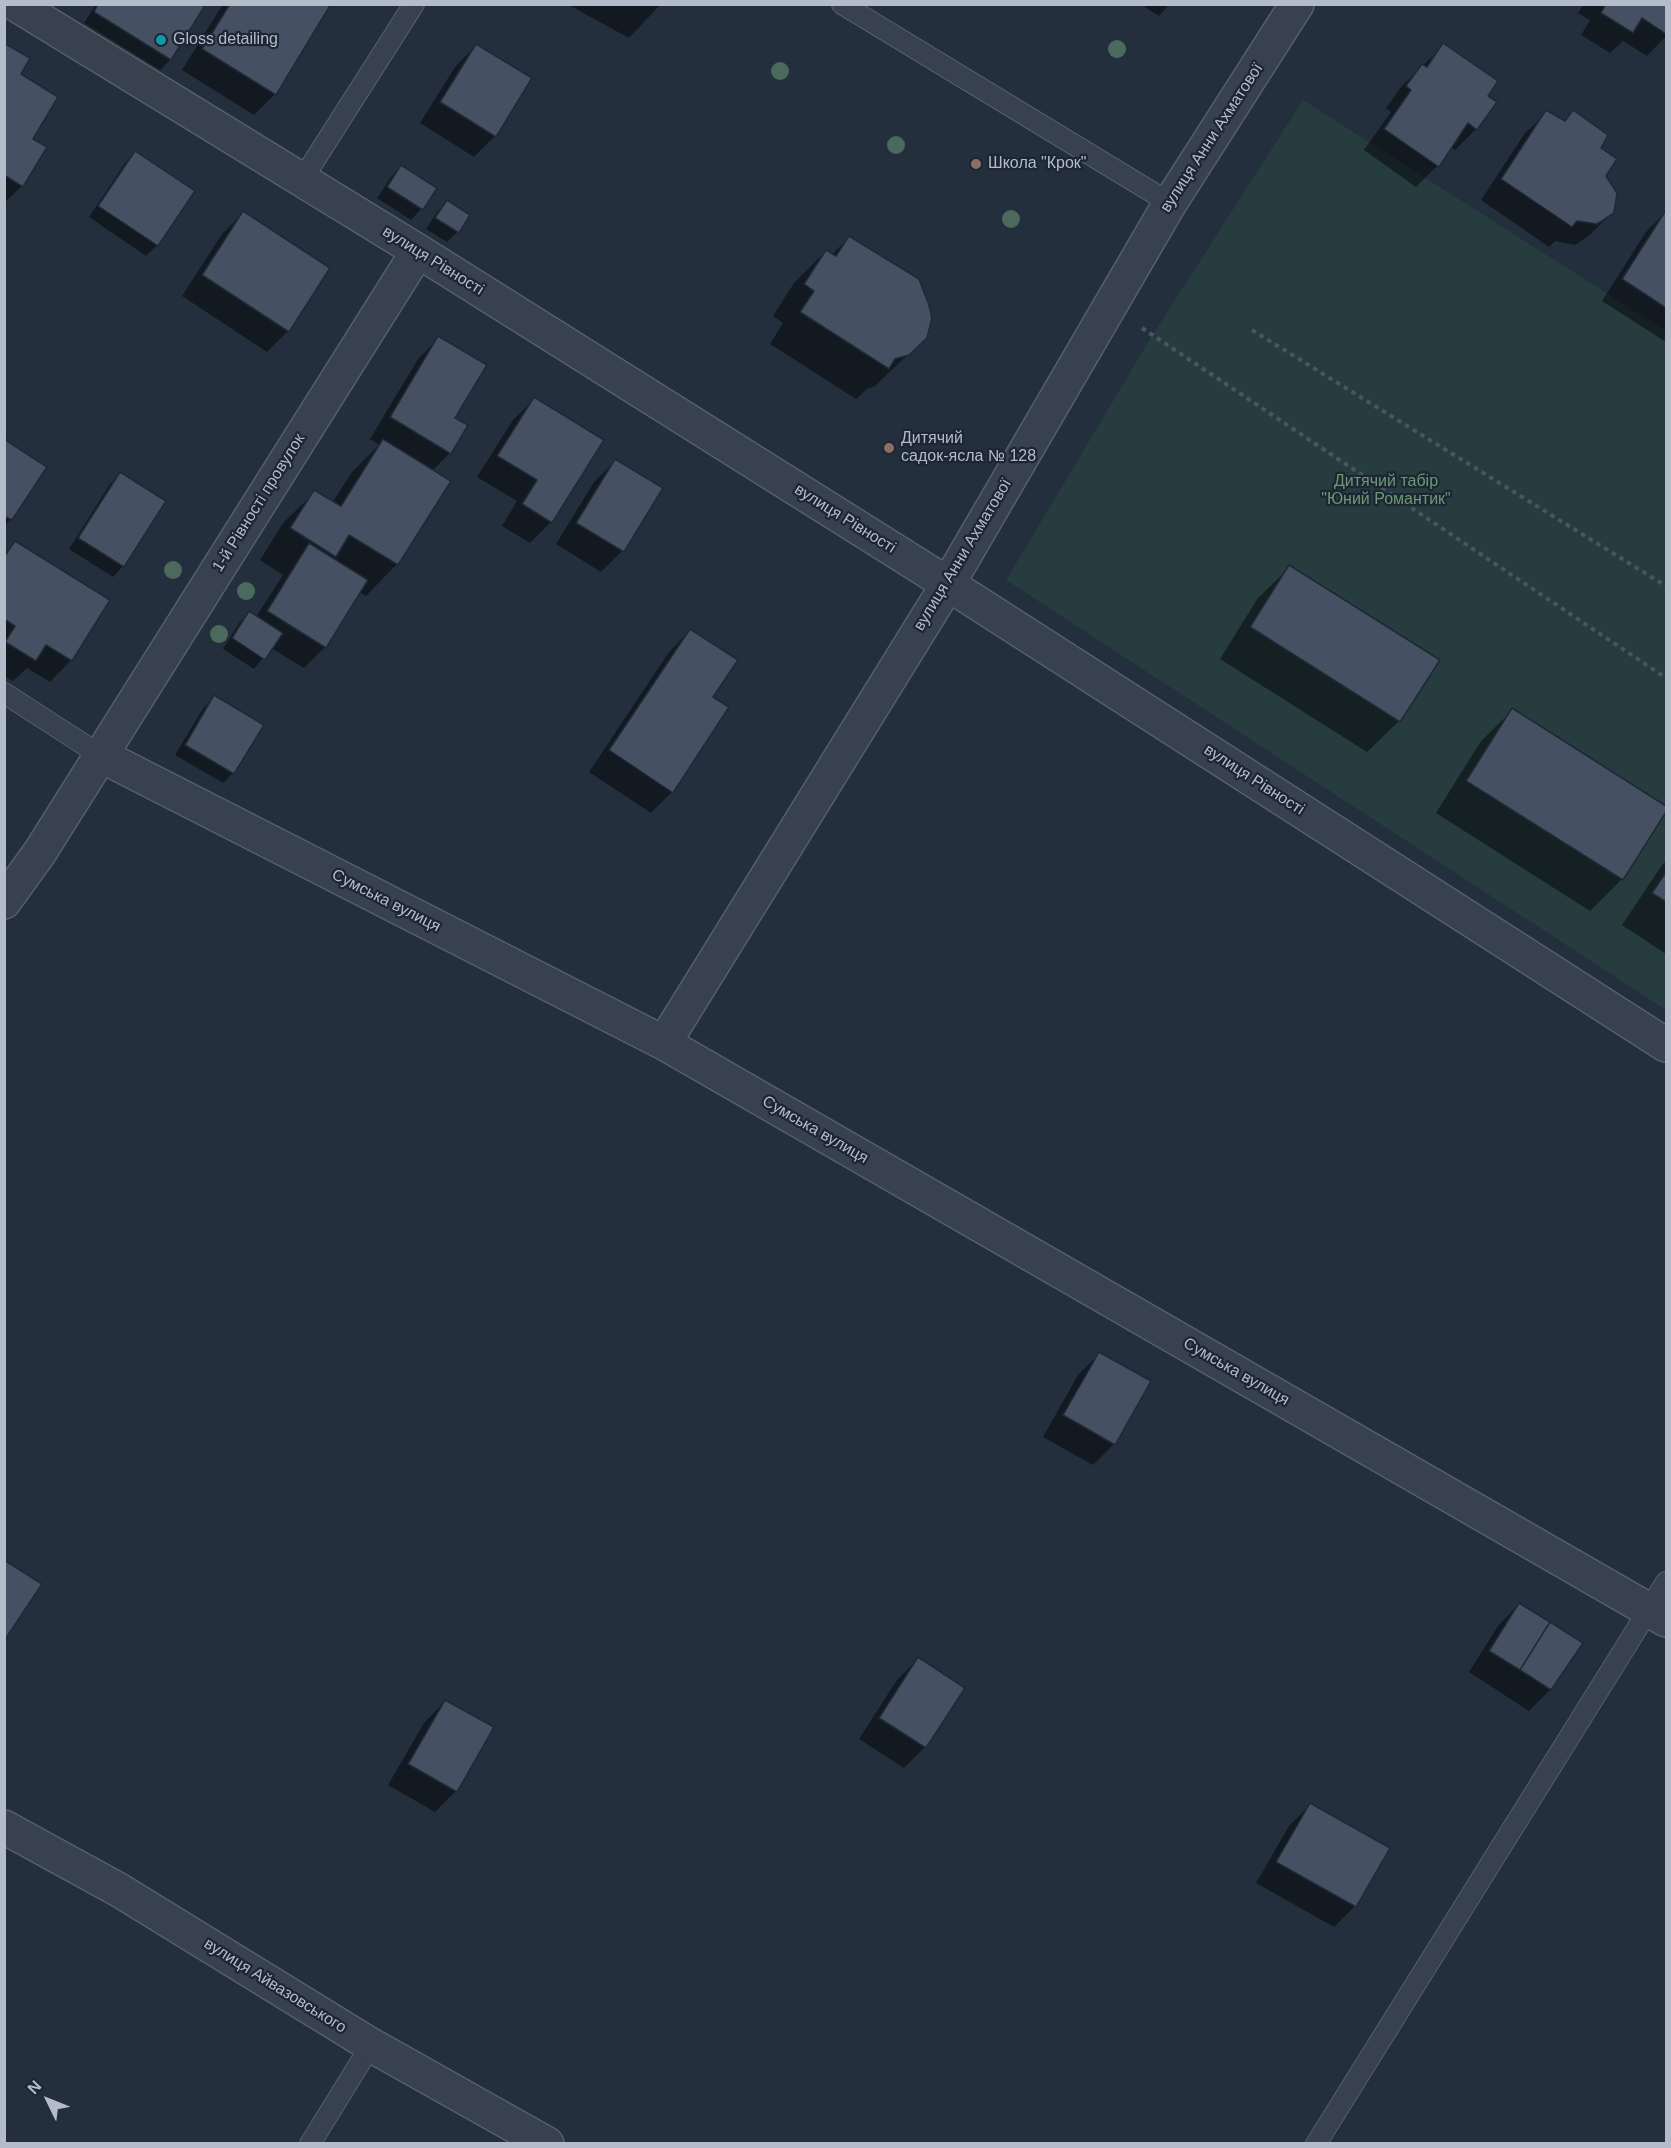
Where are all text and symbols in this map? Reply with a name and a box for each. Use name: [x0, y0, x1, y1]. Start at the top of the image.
place label: Gloss detailing: [173, 30, 278, 50]
marker: Gloss detailing: [154, 33, 168, 47]
street label: вулиця Анни Ахматової: [1157, 60, 1267, 216]
place label: Школа "Крок": [988, 154, 1087, 174]
marker: Школа "Крок": [969, 157, 983, 171]
street label: вулиця Рівності: [379, 222, 487, 300]
place label: Дитячий садок-ясла № 128: [901, 429, 1036, 467]
street label: 1-й Рівності провулок: [209, 430, 309, 576]
marker: Дитячий садок-ясла № 128: [882, 441, 896, 455]
park label: Дитячий табір "Юний Романтик": [1321, 472, 1451, 510]
street label: вулиця Анни Ахматової: [910, 475, 1016, 635]
street label: вулиця Рівності: [791, 480, 899, 558]
street label: вулиця Рівності: [1200, 740, 1308, 820]
street label: Сумська вулиця: [328, 865, 444, 937]
street label: Сумська вулиця: [759, 1092, 871, 1168]
street label: Сумська вулиця: [1180, 1334, 1292, 1410]
street label: вулиця Айвазовського: [200, 1934, 350, 2038]
north arrow: [18, 2070, 78, 2130]
text: N: [24, 2077, 45, 2097]

